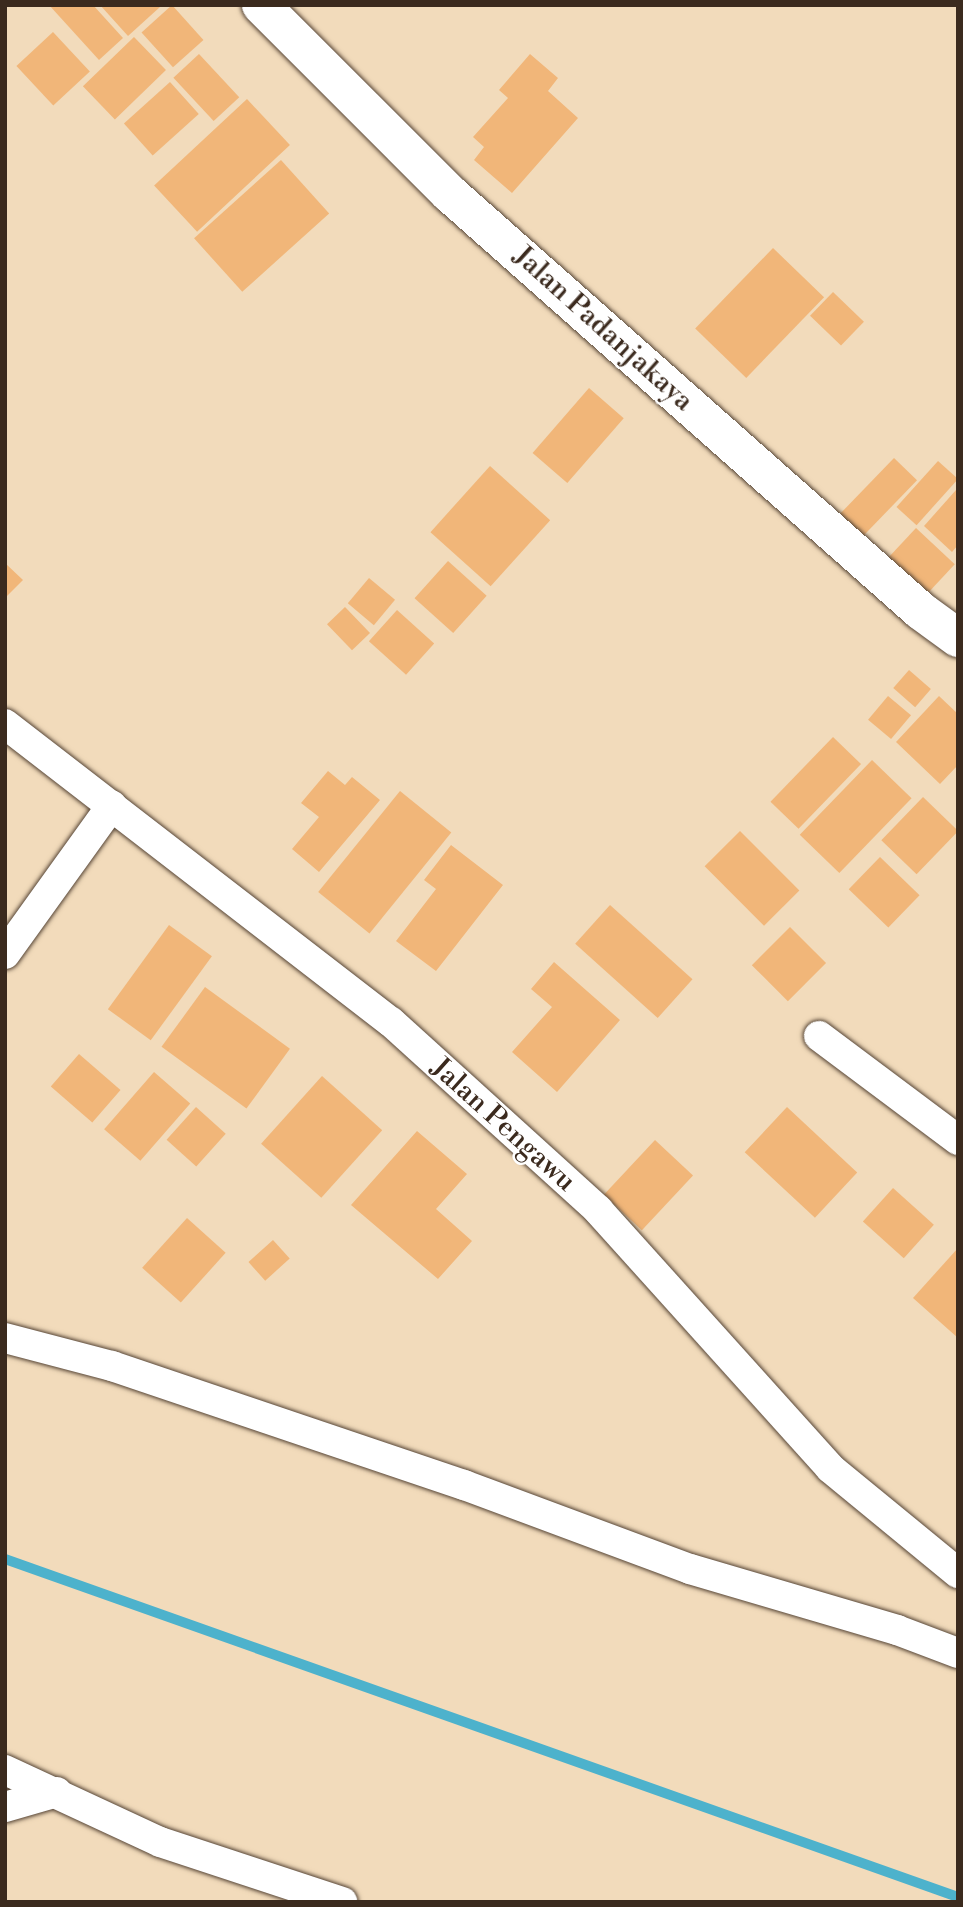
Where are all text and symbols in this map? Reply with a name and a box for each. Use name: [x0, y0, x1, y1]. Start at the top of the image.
street label: Jalan Padanjakaya: [506, 240, 700, 418]
street label: Jalan Pengawu: [424, 1051, 582, 1199]

